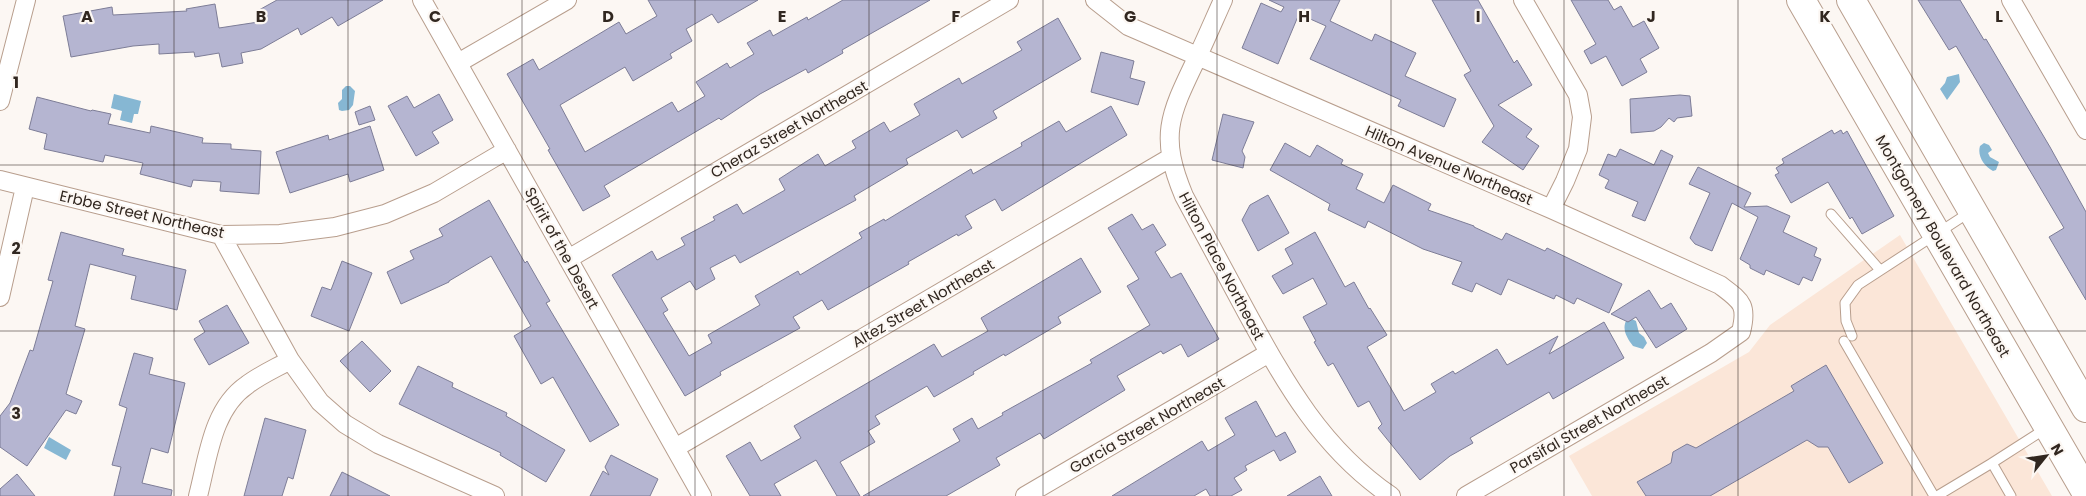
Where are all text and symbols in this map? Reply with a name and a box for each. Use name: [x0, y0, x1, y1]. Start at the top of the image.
text: A: [81, 5, 93, 28]
text: B: [256, 5, 266, 28]
text: C: [429, 5, 441, 28]
text: D: [602, 5, 614, 28]
text: E: [778, 5, 786, 28]
text: F: [952, 5, 961, 28]
text: G: [1124, 5, 1136, 28]
text: H: [1298, 5, 1310, 28]
text: I: [1476, 5, 1480, 28]
text: J: [1646, 5, 1656, 28]
text: K: [1819, 5, 1831, 28]
text: L: [1995, 5, 2003, 28]
text: 1: [13, 71, 19, 94]
street label: Cheraz Street Northeast: [706, 75, 872, 183]
street label: Hilton Avenue Northeast: [1362, 120, 1536, 210]
street label: Montgomery Boulevard Northeast: [1871, 131, 2015, 361]
street label: Spirit of the Desert: [520, 183, 604, 313]
street label: Erbbe Street Northeast: [58, 185, 226, 243]
street label: Hilton Place Northeast: [1174, 188, 1270, 344]
text: 2: [11, 237, 21, 260]
street label: Altez Street Northeast: [848, 254, 998, 352]
street label: Parsifal Street Northeast: [1506, 370, 1672, 478]
street label: Garcia Street Northeast: [1066, 372, 1228, 478]
text: 3: [11, 402, 21, 425]
north arrow: [2021, 431, 2071, 481]
text: N: [2046, 440, 2069, 459]

